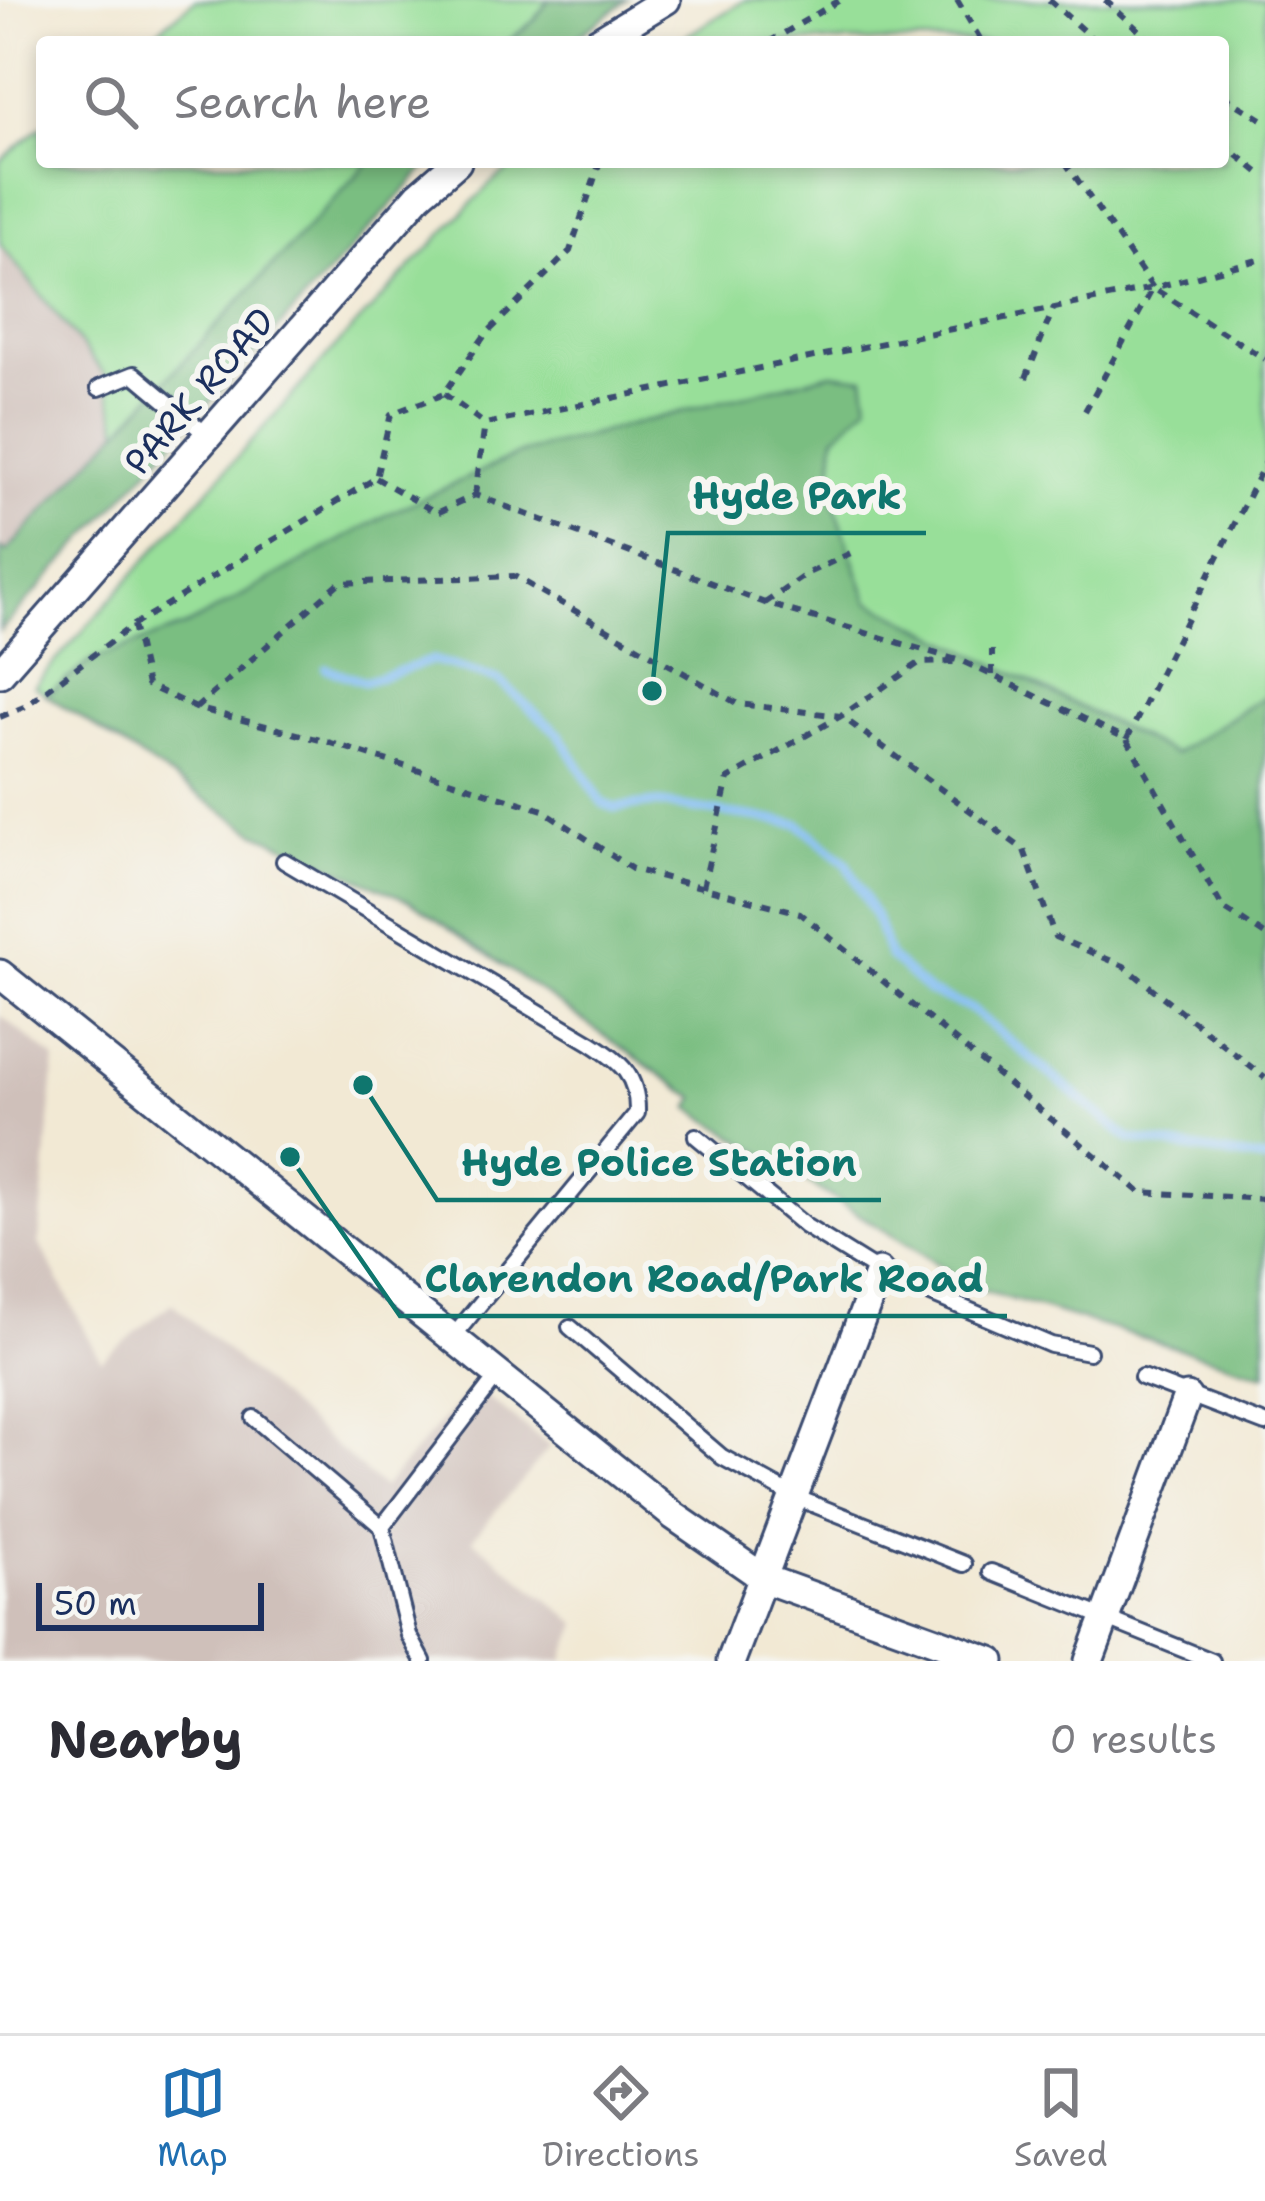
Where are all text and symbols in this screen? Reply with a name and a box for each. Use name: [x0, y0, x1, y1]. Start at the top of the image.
search box: [36, 36, 1229, 168]
icon: search: [78, 69, 144, 135]
text: Search here: [174, 72, 431, 132]
street label: PARK ROAD: [113, 297, 286, 485]
callout: Hyde Park: [668, 458, 926, 533]
text: Hyde Park: [692, 469, 902, 521]
callout: Hyde Police Station: [437, 1125, 881, 1200]
text: Hyde Police Station: [461, 1136, 857, 1188]
callout: Clarendon Road/Park Road: [400, 1241, 1007, 1316]
text: Clarendon Road/Park Road: [424, 1252, 984, 1304]
scale bar: [36, 1577, 264, 1630]
text: 50 m: [54, 1581, 137, 1626]
text: Nearby: [48, 1705, 243, 1773]
text: 0 results: [1050, 1713, 1217, 1765]
tab: Map: [157, 2060, 228, 2177]
tab: Directions: [542, 2060, 700, 2177]
tab: Saved: [1014, 2060, 1108, 2177]

